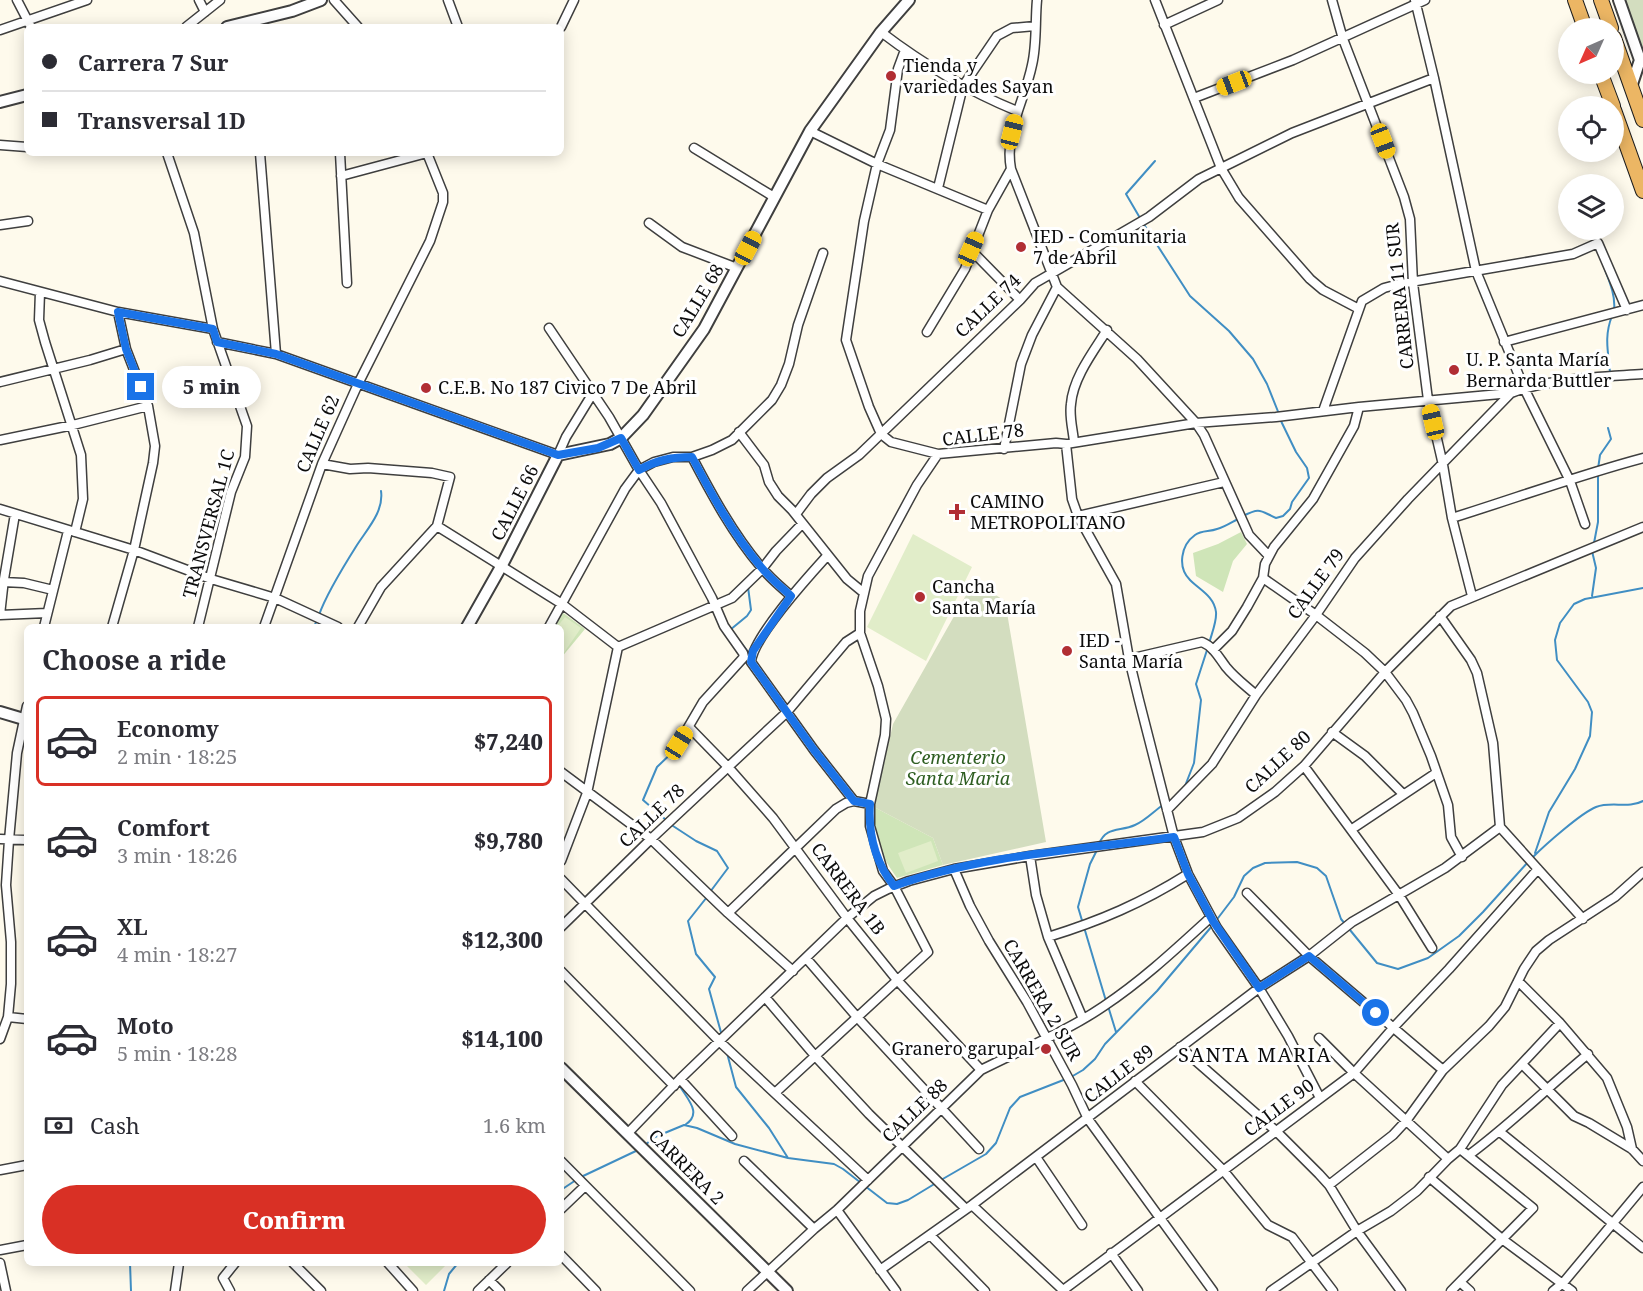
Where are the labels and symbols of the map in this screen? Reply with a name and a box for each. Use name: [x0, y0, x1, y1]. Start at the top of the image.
north arrow: [1558, 18, 1624, 84]
place label: Tienda y variedades Sayan: [903, 53, 1054, 98]
car: [1214, 68, 1254, 98]
marker: Tienda y variedades Sayan: [884, 69, 898, 83]
car: [999, 112, 1025, 152]
car: [1368, 121, 1398, 161]
street label: CARRERA 11 SUR: [1379, 222, 1419, 370]
place label: IED - Comunitaria 7 de Abril: [1033, 224, 1187, 269]
car: [732, 228, 764, 268]
car: [955, 229, 987, 269]
marker: IED - Comunitaria 7 de Abril: [1014, 240, 1028, 254]
street label: CALLE 68: [666, 259, 729, 342]
street label: CALLE 74: [949, 268, 1025, 342]
place label: U. P. Santa María Bernarda Buttler: [1466, 347, 1612, 392]
marker: U. P. Santa María Bernarda Buttler: [1447, 363, 1461, 377]
callout: 5 min: [162, 366, 261, 408]
route end: [127, 373, 154, 400]
place label: C.E.B. No 187 Civico 7 De Abril: [438, 375, 697, 399]
marker: C.E.B. No 187 Civico 7 De Abril: [419, 381, 433, 395]
street label: CALLE 62: [290, 391, 344, 476]
car: [1420, 402, 1446, 442]
street label: CALLE 78: [941, 417, 1025, 451]
street label: TRANSVERSAL 1C: [177, 447, 239, 601]
street label: CALLE 66: [485, 460, 543, 545]
place label: CAMINO METROPOLITANO: [970, 489, 1126, 534]
marker: CAMINO METROPOLITANO: [948, 503, 966, 521]
street label: CALLE 79: [1281, 543, 1349, 624]
place label: Cancha Santa María: [932, 574, 1036, 619]
marker: Cancha Santa María: [913, 590, 927, 604]
place label: IED - Santa María: [1079, 628, 1183, 673]
marker: IED - Santa María: [1060, 644, 1074, 658]
car: [662, 723, 696, 763]
street label: CALLE 80: [1239, 724, 1316, 798]
park label: Cementerio Santa Maria: [906, 745, 1011, 790]
street label: CALLE 78: [613, 778, 689, 852]
street label: CARRERA 1B: [806, 837, 891, 939]
street label: CARRERA 2 SUR: [998, 934, 1088, 1065]
route start: [1362, 999, 1389, 1026]
place label: Granero garupal: [892, 1036, 1034, 1060]
street label: CALLE 89: [1079, 1038, 1158, 1108]
district label: SANTA MARIA: [1178, 1041, 1332, 1068]
marker: Granero garupal: [1039, 1042, 1053, 1056]
street label: CALLE 88: [876, 1073, 952, 1147]
street label: CALLE 90: [1238, 1073, 1318, 1142]
street label: CARRERA 2: [644, 1123, 730, 1209]

